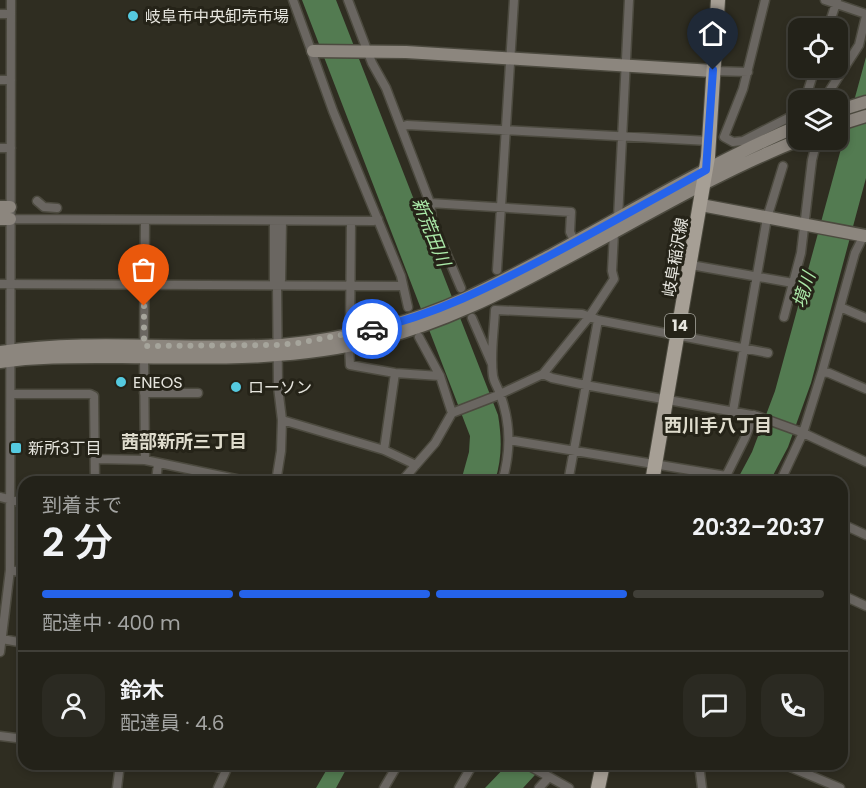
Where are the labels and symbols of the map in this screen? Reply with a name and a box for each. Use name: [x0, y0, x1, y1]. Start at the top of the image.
place label: 岐阜市中央卸売市場: [145, 5, 289, 28]
pin: [687, 8, 738, 70]
marker: 岐阜市中央卸売市場: [126, 9, 140, 23]
water label: 新荒田川: [406, 194, 457, 272]
street label: 岐阜稲沢線: [657, 216, 694, 298]
pin: [118, 244, 169, 306]
water label: 境川: [786, 267, 822, 311]
courier: [342, 299, 402, 359]
road number: 14: [665, 314, 695, 338]
place label: ENEOS: [133, 371, 183, 394]
marker: ENEOS: [114, 375, 128, 389]
place label: ローソン: [248, 376, 312, 399]
marker: ローソン: [229, 380, 243, 394]
district label: 西川手八丁目: [664, 413, 772, 438]
district label: 茜部新所三丁目: [121, 429, 247, 454]
place label: 新所3丁目: [28, 437, 101, 460]
marker: 新所3丁目: [9, 441, 23, 455]

